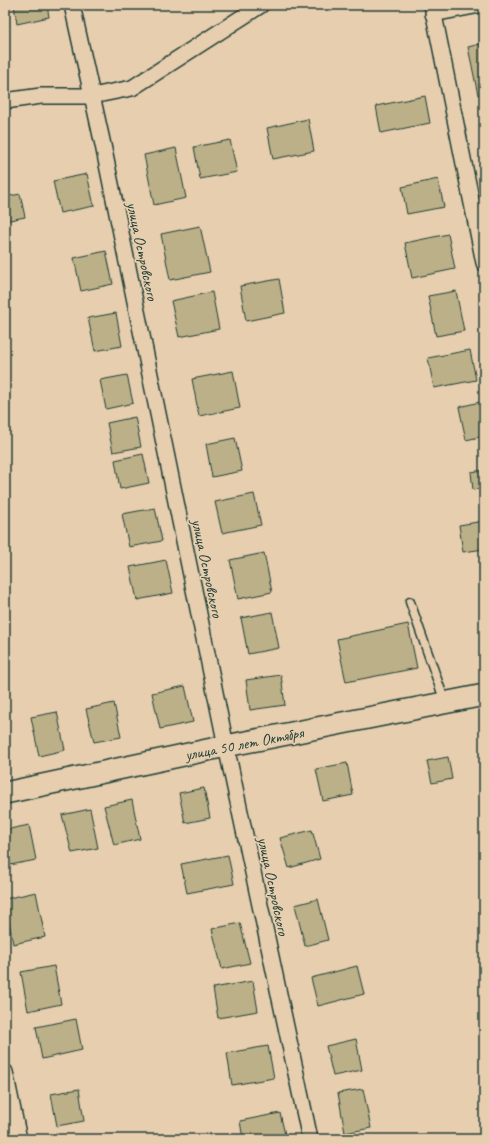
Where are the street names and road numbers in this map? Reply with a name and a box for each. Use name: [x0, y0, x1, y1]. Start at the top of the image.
street label: улица Островского: [122, 199, 163, 304]
street label: улица Островского: [187, 516, 228, 621]
street label: улица 50 лет Октября: [182, 722, 307, 765]
street label: улица Островского: [253, 834, 294, 939]

